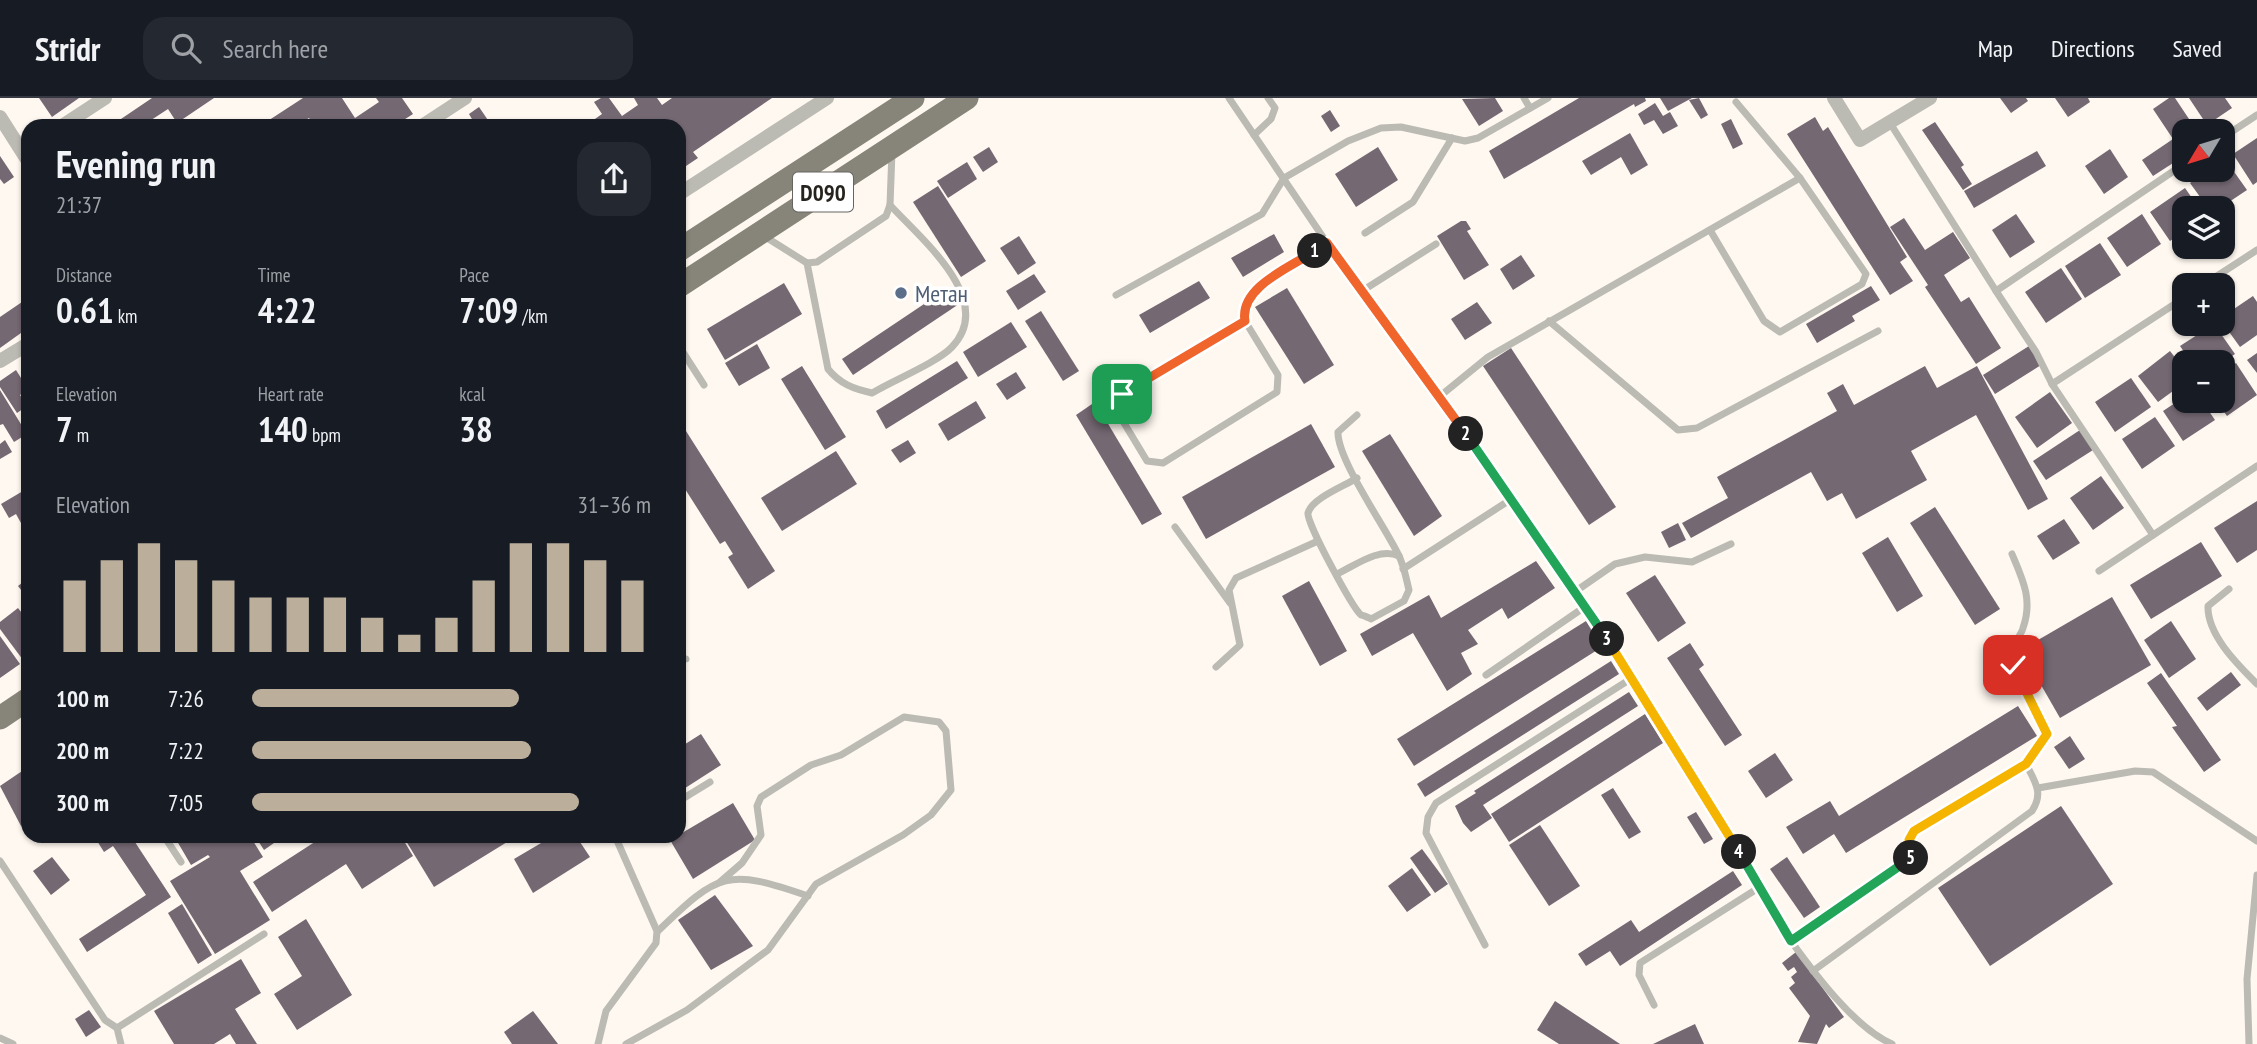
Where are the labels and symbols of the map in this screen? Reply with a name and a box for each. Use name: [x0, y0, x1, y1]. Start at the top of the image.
north arrow: [2172, 119, 2235, 182]
road number: D090: [793, 172, 853, 212]
pin: 1: [1298, 234, 1332, 268]
place label: Метан: [915, 278, 968, 309]
marker: Метан: [893, 285, 909, 301]
pin: [1092, 364, 1152, 424]
pin: 2: [1448, 416, 1484, 452]
pin: 3: [1590, 622, 1624, 656]
pin: [1983, 635, 2043, 695]
pin: 4: [1722, 834, 1756, 870]
pin: 5: [1894, 840, 1928, 876]

